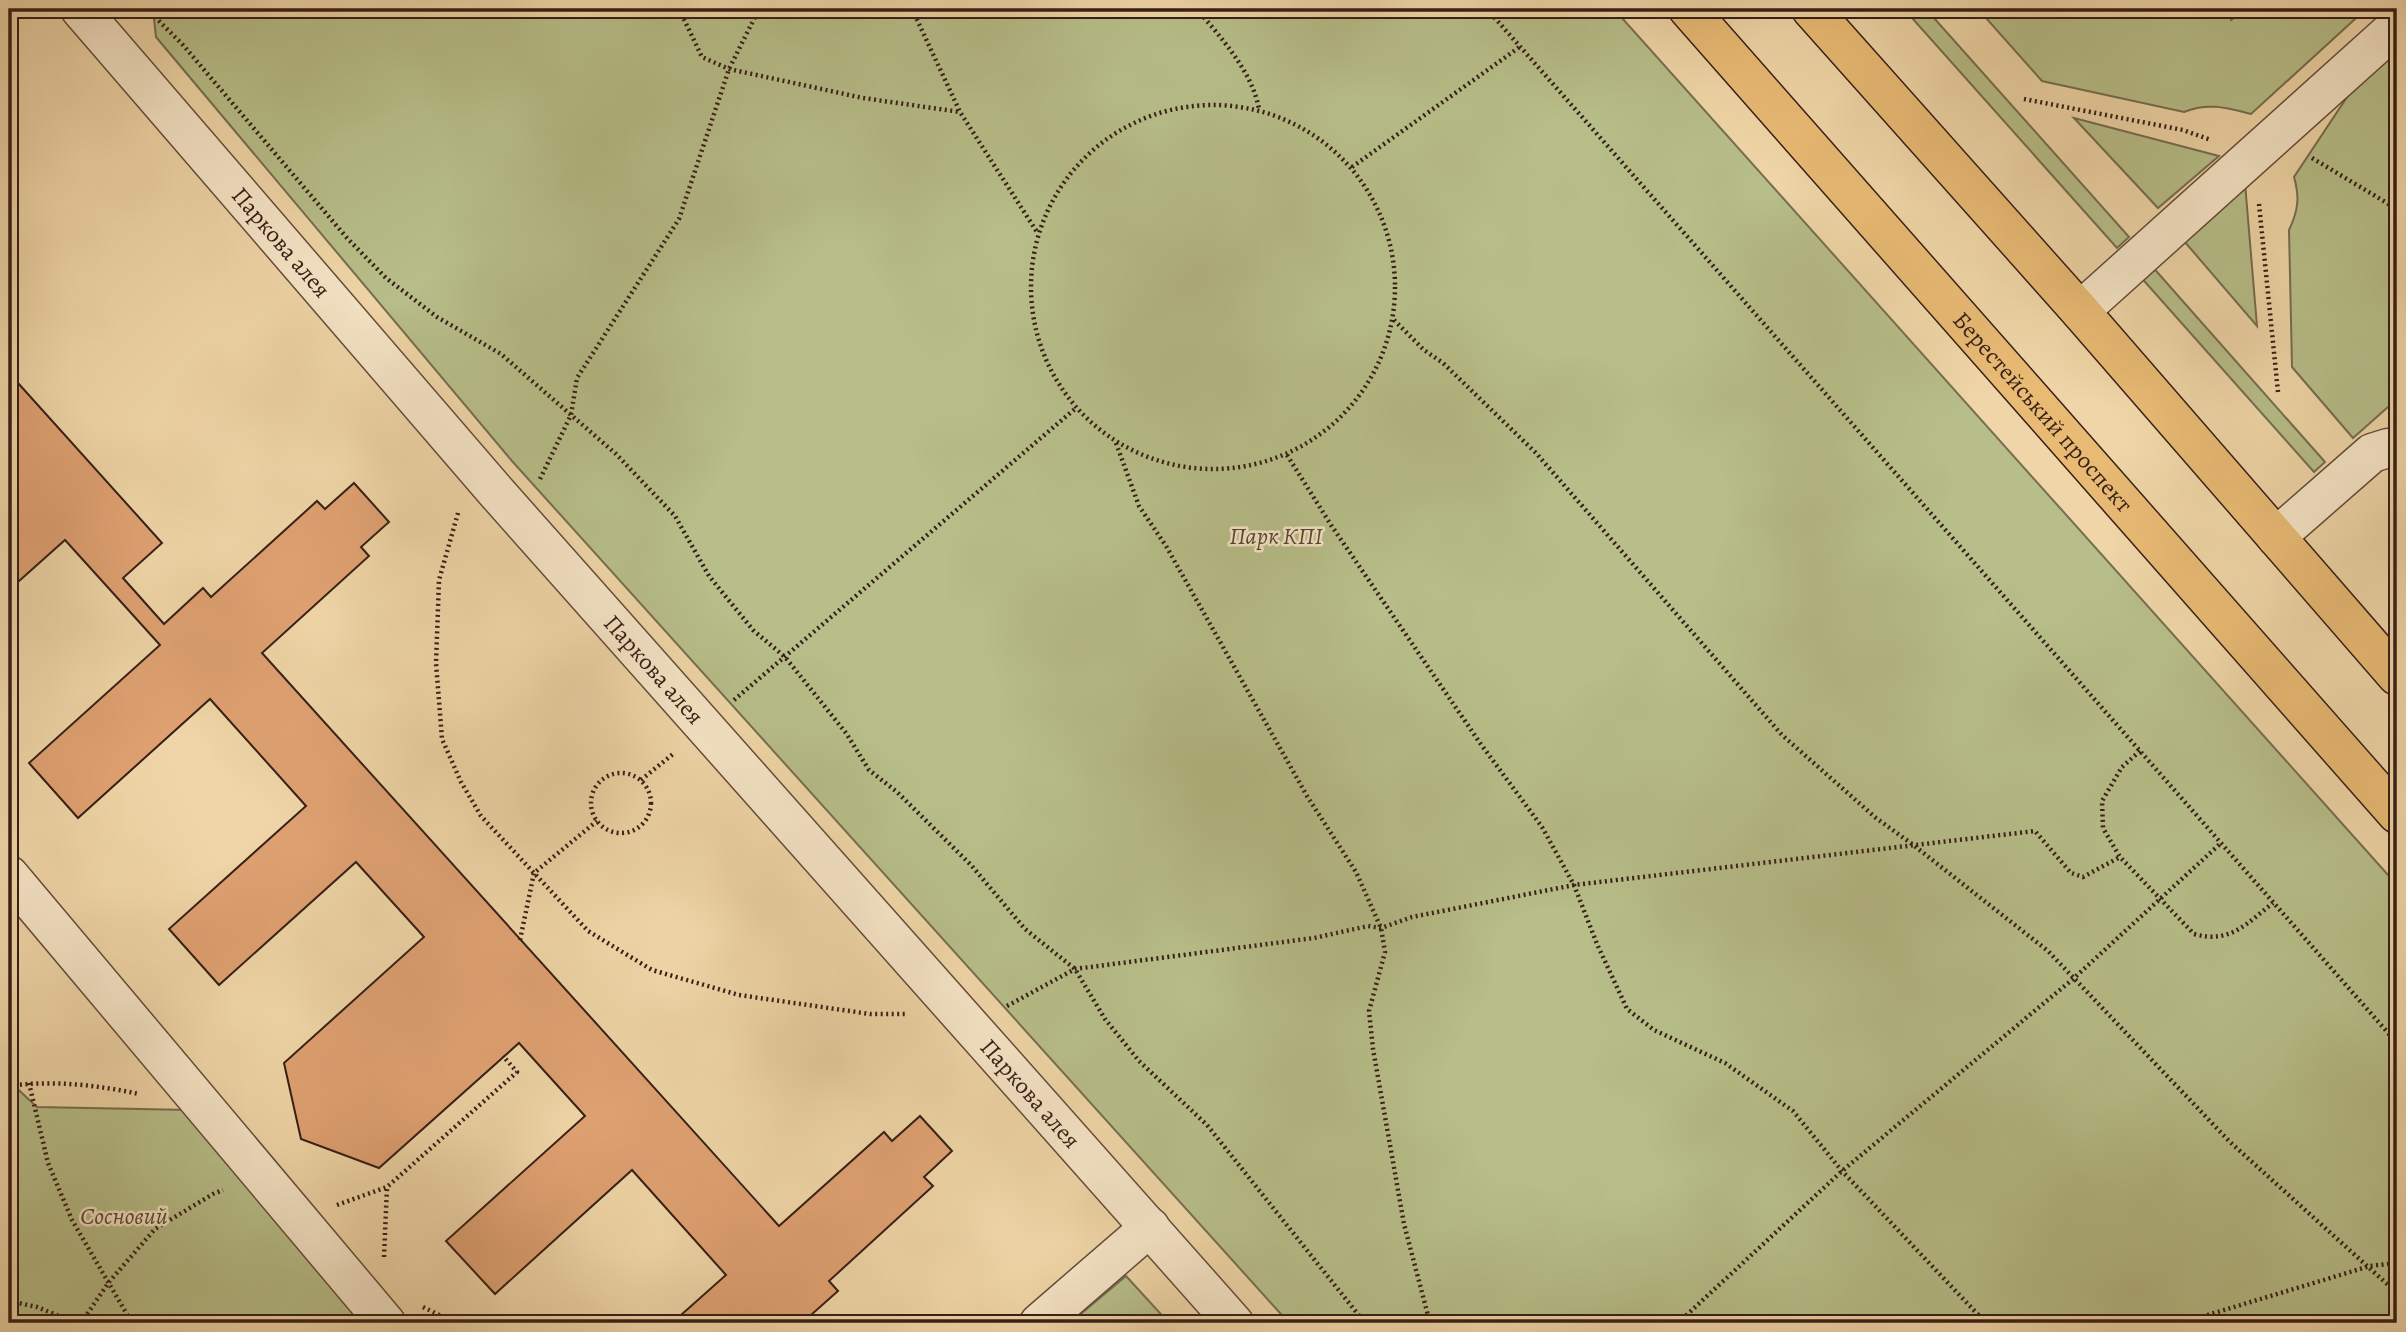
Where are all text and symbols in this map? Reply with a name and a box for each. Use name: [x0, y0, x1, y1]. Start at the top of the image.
street label: Паркова алея: [224, 180, 338, 305]
street label: Берестейський проспект: [1946, 305, 2140, 520]
park label: Парк КПІ: [1229, 520, 1323, 552]
street label: Паркова алея: [596, 608, 711, 731]
street label: Паркова алея: [973, 1032, 1088, 1155]
park label: Сосновий: [80, 1200, 168, 1232]

